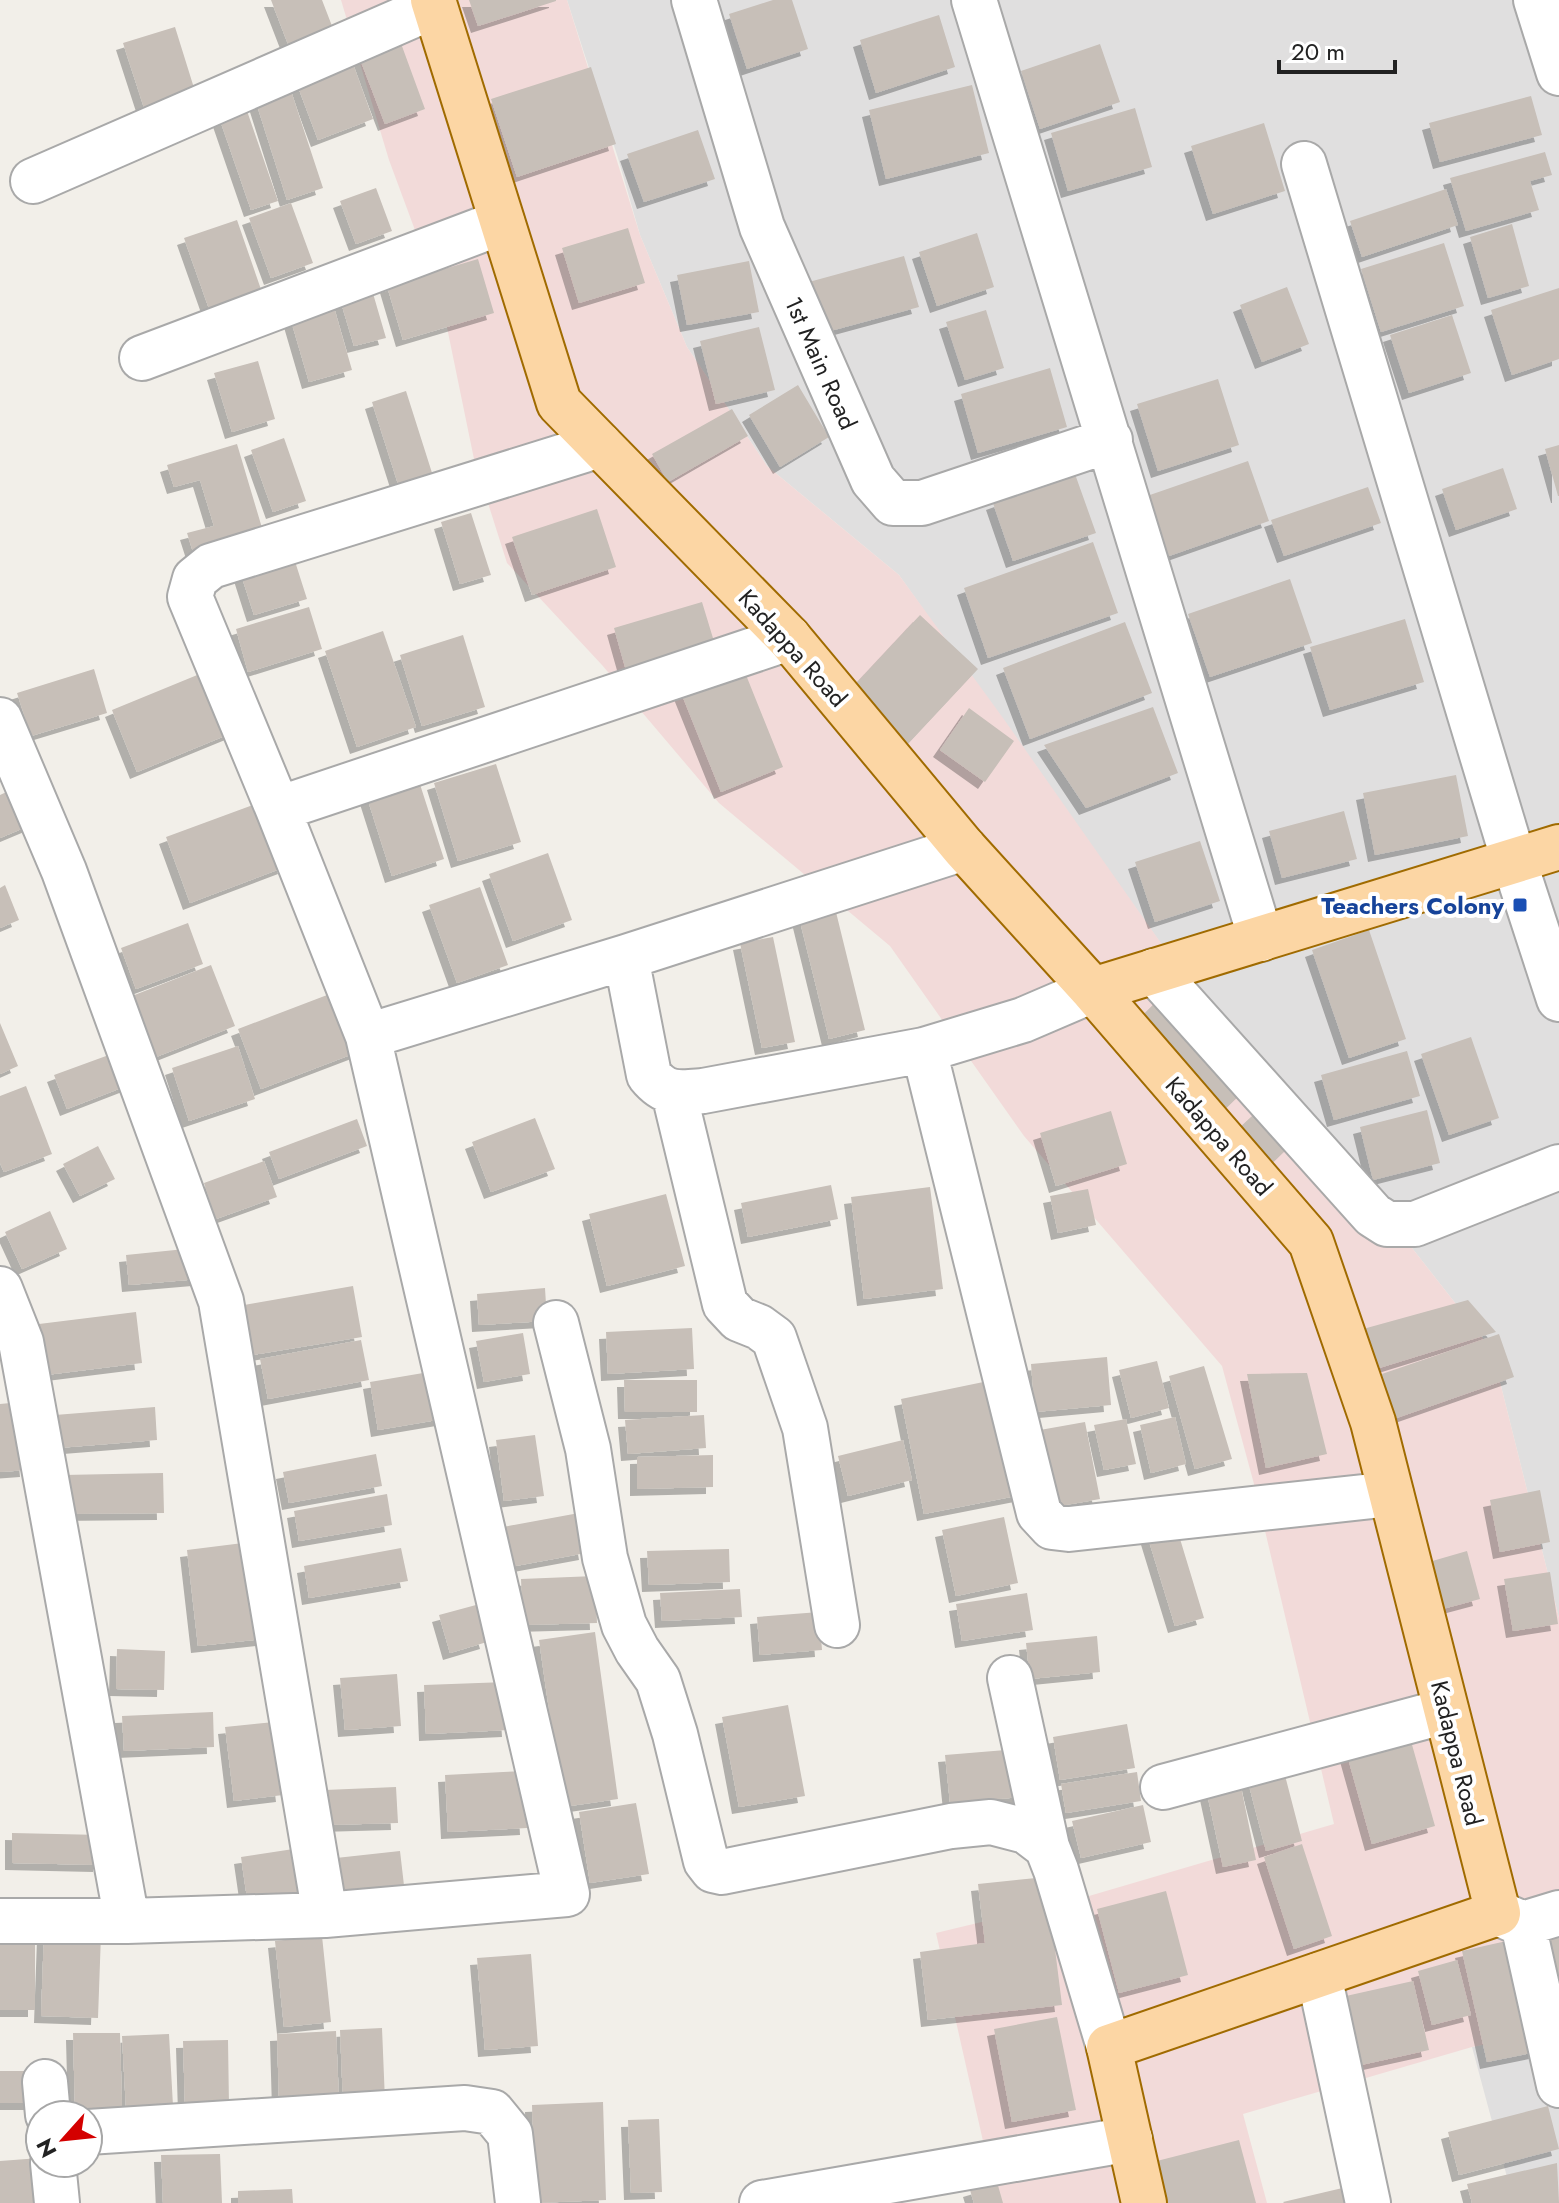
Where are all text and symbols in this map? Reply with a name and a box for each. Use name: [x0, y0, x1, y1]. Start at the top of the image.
scale bar: [1279, 24, 1395, 74]
text: 20 m: [1291, 34, 1345, 69]
street label: 1st Main Road: [776, 291, 866, 435]
street label: Kadappa Road: [730, 581, 856, 715]
place label: Teachers Colony: [1321, 888, 1504, 923]
marker: Teachers Colony: [1511, 896, 1529, 914]
street label: Kadappa Road: [1157, 1069, 1281, 1203]
street label: Kadappa Road: [1422, 1677, 1492, 1829]
north arrow: [24, 2099, 104, 2179]
text: N: [28, 2133, 64, 2163]

